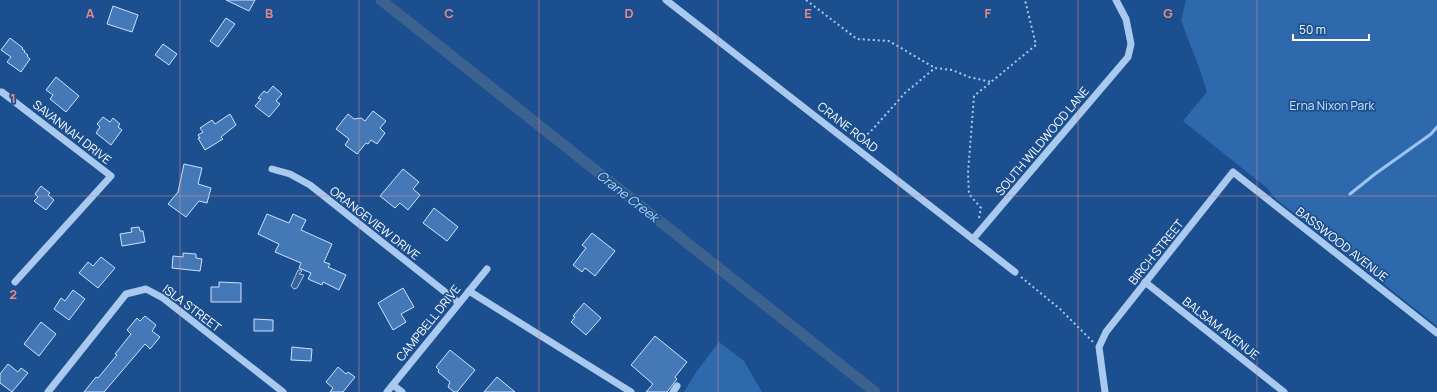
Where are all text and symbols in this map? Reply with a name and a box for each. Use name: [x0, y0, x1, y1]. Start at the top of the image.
text: A: [86, 4, 95, 22]
text: B: [265, 4, 273, 22]
text: C: [444, 4, 454, 22]
text: D: [624, 4, 634, 22]
text: E: [804, 4, 812, 22]
text: F: [985, 4, 992, 22]
text: G: [1163, 4, 1173, 22]
scale bar: [1293, 16, 1369, 42]
text: 50 m: [1299, 21, 1326, 38]
street label: SOUTH WILDWOOD LANE: [991, 83, 1093, 199]
text: 1: [10, 89, 16, 107]
street label: SAVANNAH DRIVE: [29, 96, 115, 168]
park label: Erna Nixon Park: [1290, 97, 1376, 114]
street label: CRANE ROAD: [814, 98, 882, 156]
water label: Crane Creek: [593, 166, 665, 228]
street label: ORANGEVIEW DRIVE: [326, 182, 424, 264]
street label: BASSWOOD AVENUE: [1292, 203, 1392, 285]
street label: BIRCH STREET: [1124, 215, 1188, 288]
street label: ISLA STREET: [159, 280, 225, 336]
street label: CAMPBELL DRIVE: [392, 281, 464, 365]
text: 2: [9, 285, 17, 303]
street label: BALSAM AVENUE: [1179, 293, 1263, 363]

